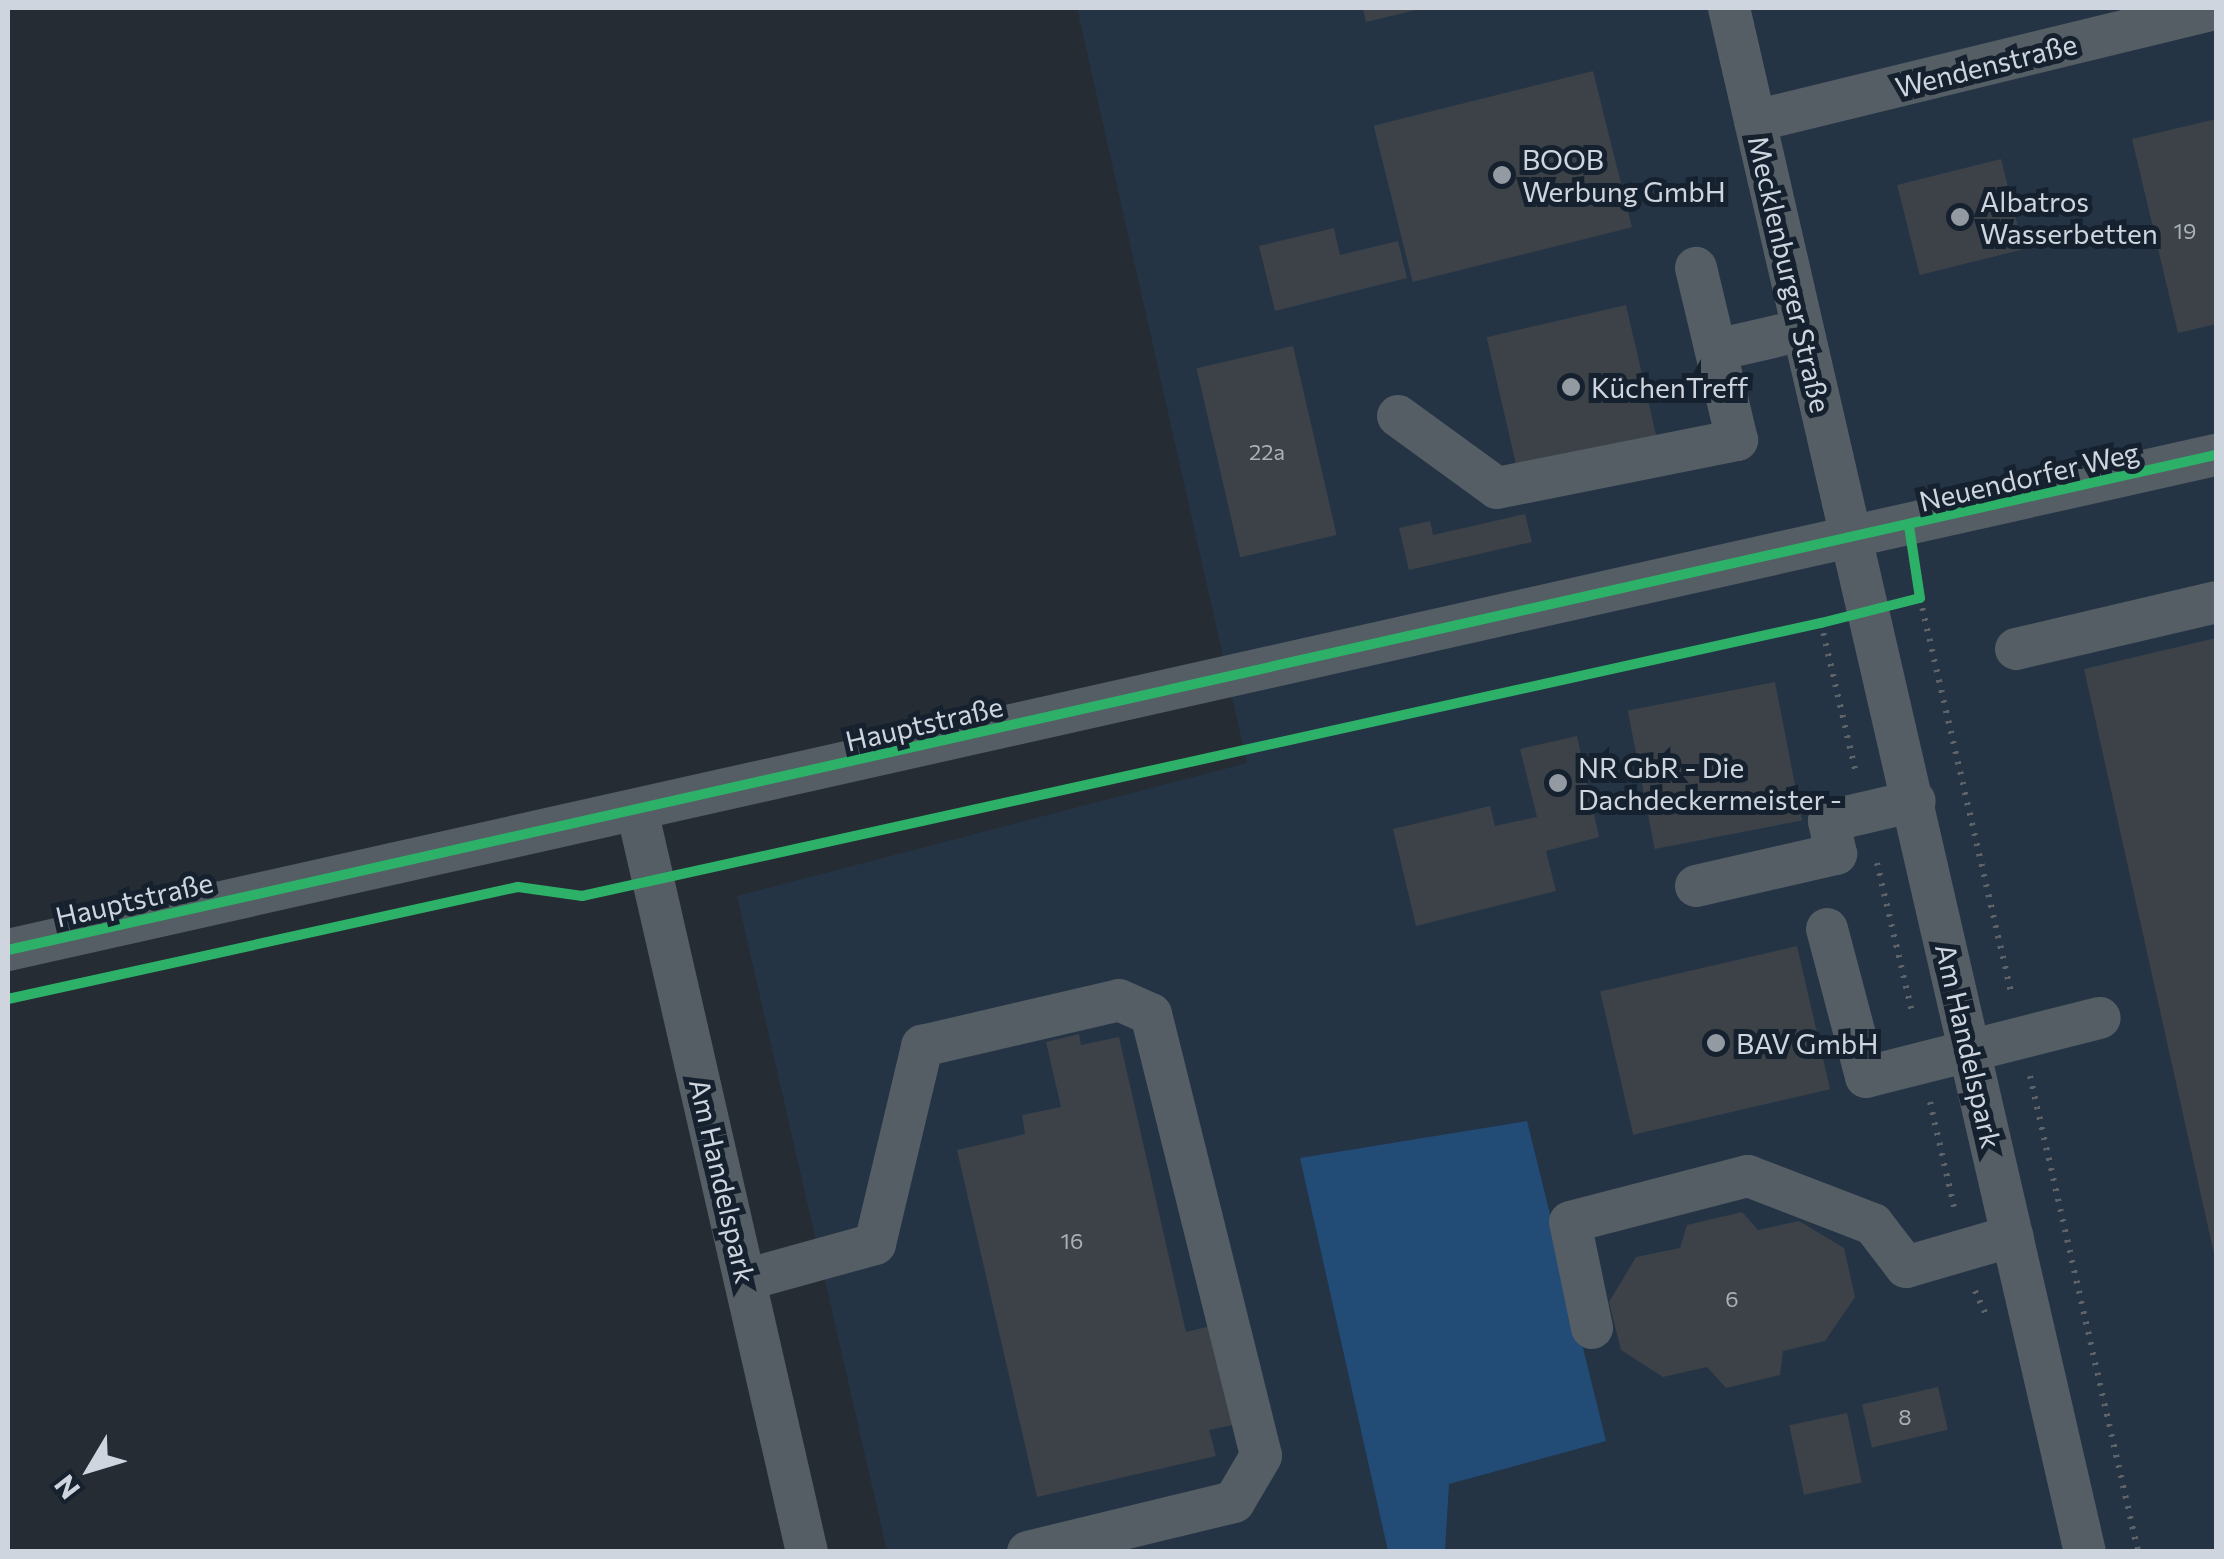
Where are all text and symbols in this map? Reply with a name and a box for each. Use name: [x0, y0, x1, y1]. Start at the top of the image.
street label: Wendenstraße: [1892, 26, 2080, 104]
street label: Mecklenburger Straße: [1742, 132, 1838, 416]
place label: BOOB Werbung GmbH: [1522, 142, 1726, 208]
marker: BOOB Werbung GmbH: [1491, 164, 1513, 186]
place label: Albatros Wasserbetten: [1980, 184, 2158, 250]
marker: Albatros Wasserbetten: [1949, 206, 1971, 228]
house number: 19: [2174, 218, 2196, 244]
place label: KüchenTreff: [1591, 370, 1748, 404]
marker: KüchenTreff: [1560, 376, 1582, 398]
street label: Neuendorfer Weg: [1916, 434, 2142, 518]
house number: 22a: [1249, 439, 1285, 465]
street label: Hauptstraße: [842, 689, 1006, 757]
place label: NR GbR - Die Dachdeckermeister -: [1578, 750, 1842, 816]
marker: NR GbR - Die Dachdeckermeister -: [1547, 772, 1569, 794]
street label: Hauptstraße: [52, 865, 216, 933]
street label: Am Handelspark: [1929, 940, 2009, 1152]
place label: BAV GmbH: [1736, 1026, 1878, 1060]
marker: BAV GmbH: [1705, 1032, 1727, 1054]
street label: Am Handelspark: [683, 1075, 763, 1287]
house number: 16: [1061, 1228, 1083, 1254]
house number: 6: [1725, 1286, 1739, 1312]
house number: 8: [1898, 1404, 1912, 1430]
north arrow: [40, 1419, 140, 1519]
text: N: [46, 1469, 86, 1506]

